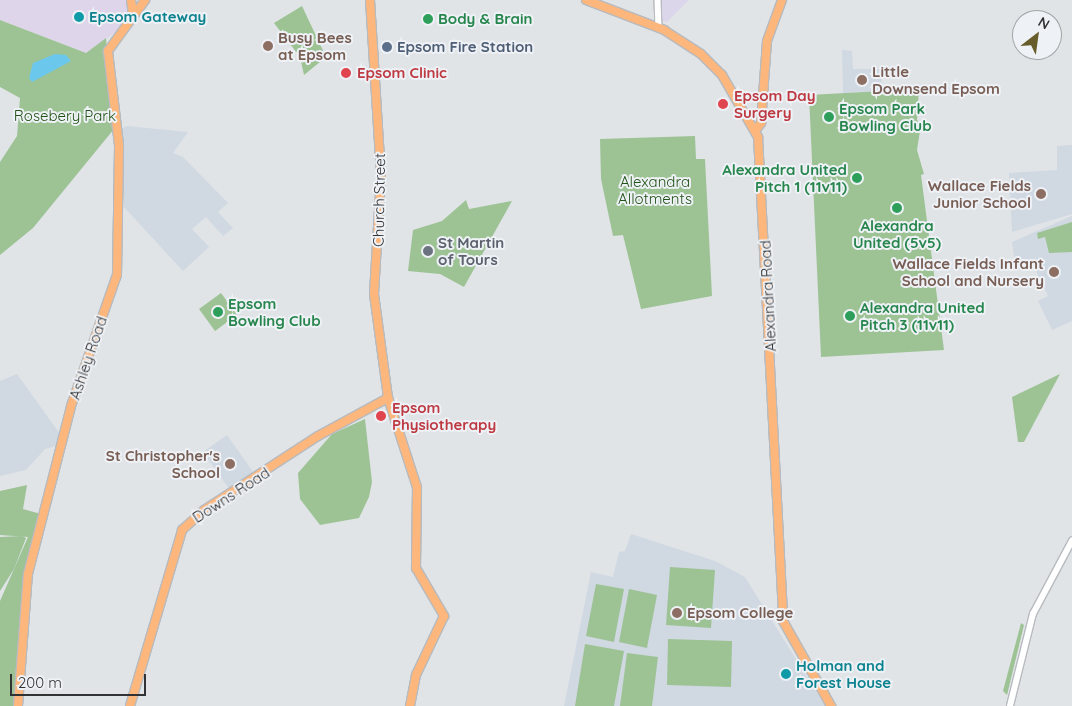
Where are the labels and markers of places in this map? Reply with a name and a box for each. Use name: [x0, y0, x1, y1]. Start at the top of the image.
place label: Epsom Gateway: [89, 8, 206, 26]
place label: Body & Brain: [438, 10, 532, 28]
marker: Epsom Gateway: [73, 11, 85, 23]
marker: Body & Brain: [422, 13, 434, 25]
place label: Busy Bees at Epsom: [278, 28, 352, 63]
place label: Epsom Fire Station: [397, 38, 533, 56]
marker: Busy Bees at Epsom: [262, 40, 274, 52]
marker: Epsom Fire Station: [381, 41, 393, 53]
place label: Little Downsend Epsom: [872, 62, 1000, 97]
place label: Epsom Clinic: [357, 64, 447, 82]
marker: Epsom Clinic: [339, 66, 353, 80]
marker: Little Downsend Epsom: [856, 74, 868, 86]
place label: Epsom Day Surgery: [734, 86, 816, 121]
marker: Epsom Day Surgery: [716, 97, 730, 111]
place label: Epsom Park Bowling Club: [839, 99, 932, 134]
marker: Epsom Park Bowling Club: [823, 111, 835, 123]
place label: Alexandra United Pitch 1 (11v11): [722, 160, 847, 195]
marker: Alexandra United Pitch 1 (11v11): [851, 172, 863, 184]
place label: Wallace Fields Junior School: [928, 176, 1031, 211]
marker: Wallace Fields Junior School: [1035, 188, 1047, 200]
marker: Alexandra United (5v5): [891, 202, 903, 214]
place label: Alexandra United (5v5): [853, 216, 941, 251]
place label: St Martin of Tours: [438, 233, 504, 268]
marker: St Martin of Tours: [422, 245, 434, 257]
place label: Wallace Fields Infant School and Nursery: [893, 254, 1044, 289]
marker: Wallace Fields Infant School and Nursery: [1048, 266, 1060, 278]
place label: Epsom Bowling Club: [228, 294, 321, 329]
place label: Alexandra United Pitch 3 (11v11): [860, 298, 985, 333]
marker: Epsom Bowling Club: [212, 306, 224, 318]
marker: Alexandra United Pitch 3 (11v11): [844, 310, 856, 322]
place label: Epsom Physiotherapy: [392, 398, 496, 433]
marker: Epsom Physiotherapy: [374, 409, 388, 423]
place label: St Christopher's School: [106, 446, 220, 481]
marker: St Christopher's School: [224, 458, 236, 470]
place label: Epsom College: [687, 604, 793, 622]
marker: Epsom College: [671, 607, 683, 619]
place label: Holman and Forest House: [796, 656, 891, 691]
marker: Holman and Forest House: [780, 668, 792, 680]

